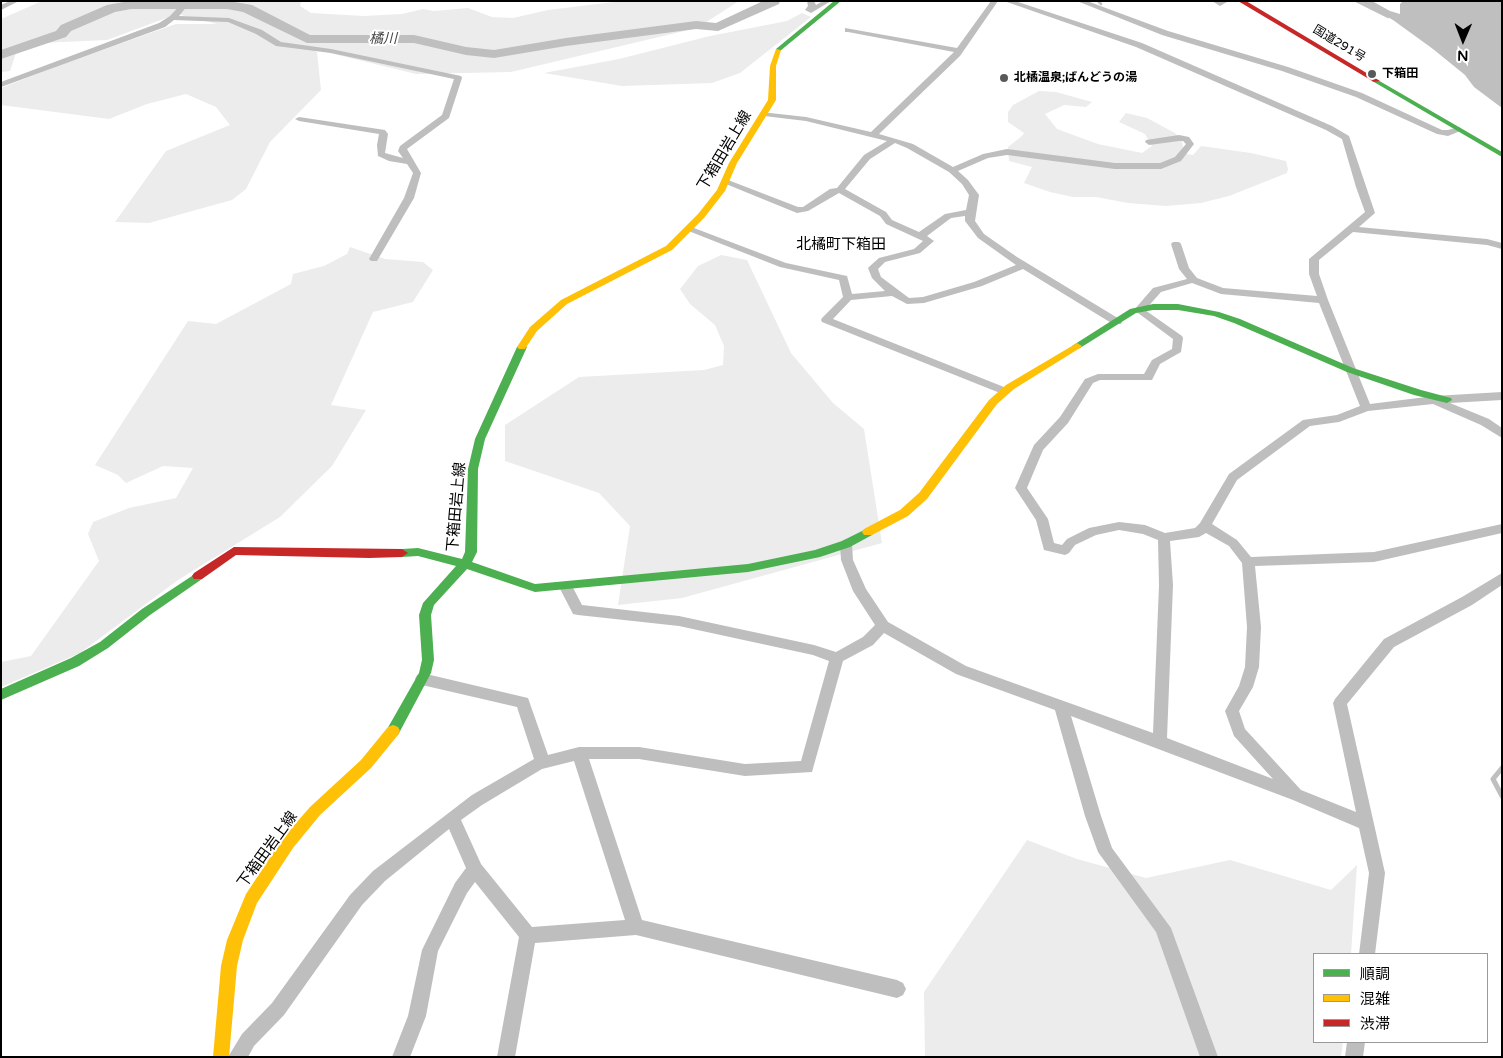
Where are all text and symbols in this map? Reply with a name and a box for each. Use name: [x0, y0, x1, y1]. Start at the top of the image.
north arrow: [1438, 15, 1488, 65]
street label: 国道291号: [1310, 23, 1368, 65]
water label: 橘川: [369, 31, 397, 47]
text: N: [1457, 47, 1469, 64]
place label: 下箱田: [1382, 67, 1418, 81]
marker: 下箱田: [1366, 68, 1378, 80]
place label: 北橘温泉;ばんどうの湯: [1014, 71, 1137, 85]
marker: 北橘温泉;ばんどうの湯: [998, 72, 1010, 84]
street label: 下箱田岩上線: [694, 108, 756, 194]
district label: 北橘町下箱田: [796, 236, 886, 254]
street label: 下箱田岩上線: [444, 461, 470, 553]
street label: 下箱田岩上線: [234, 808, 302, 892]
legend: [1313, 953, 1488, 1043]
text: 順調: [1360, 965, 1390, 983]
text: 混雑: [1360, 990, 1390, 1008]
text: 渋滞: [1360, 1015, 1390, 1033]

